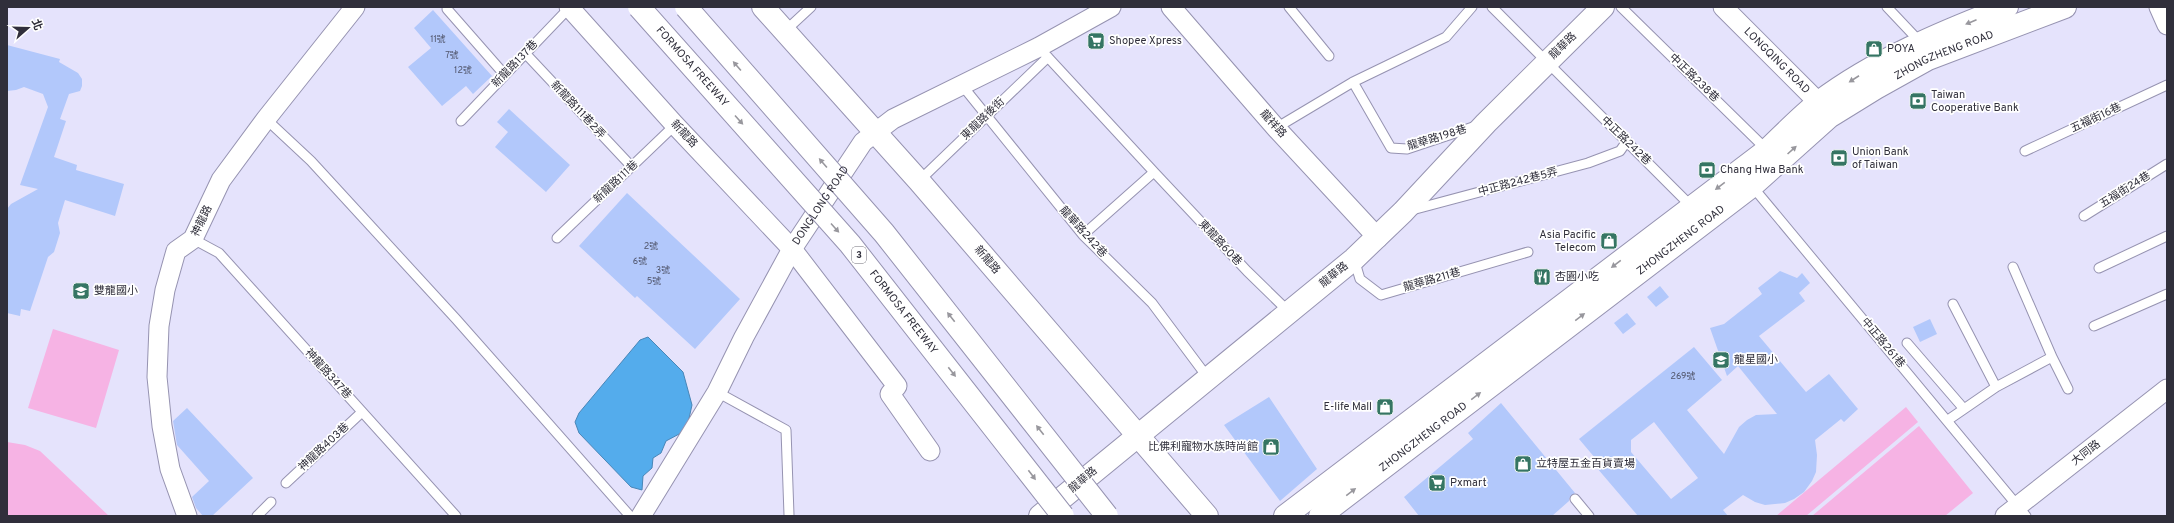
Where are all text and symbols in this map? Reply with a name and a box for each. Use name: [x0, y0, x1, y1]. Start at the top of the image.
north arrow: [8, 8, 48, 48]
text: 北: [28, 17, 45, 32]
one-way arrow: [1965, 19, 1976, 25]
street label: FORMOSA FREEWAY: [653, 24, 732, 110]
street label: LONGQING ROAD: [1741, 25, 1813, 97]
street label: ZHONGZHENG ROAD: [1892, 28, 1996, 83]
street label: 龍華路: [1546, 30, 1580, 62]
supermarket icon: Shopee Xpress: [1086, 31, 1106, 51]
house number: 11號: [430, 34, 446, 45]
place label: Shopee Xpress: [1109, 34, 1182, 48]
street label: 新龍路137巷: [489, 37, 541, 91]
shop icon: POYA: [1864, 39, 1884, 59]
place label: POYA: [1887, 42, 1915, 56]
house number: 7號: [445, 50, 459, 61]
street label: 中正路238巷: [1666, 51, 1722, 105]
one-way arrow: [732, 61, 742, 71]
house number: 12號: [454, 65, 472, 76]
one-way arrow: [1849, 75, 1859, 83]
street label: 新龍路111巷2弄: [548, 78, 608, 142]
place label: Taiwan Cooperative Bank: [1931, 88, 2019, 115]
bank icon: Taiwan Cooperative Bank: [1908, 91, 1928, 111]
street label: 東龍路後街: [958, 95, 1008, 143]
street label: 五福街16巷: [2068, 100, 2124, 136]
street label: 龍祥路: [1257, 107, 1289, 141]
street label: 中正路242巷: [1598, 114, 1654, 168]
one-way arrow: [735, 115, 744, 126]
street label: 新龍路: [668, 117, 700, 151]
street label: 龍華路198巷: [1406, 122, 1468, 154]
place label: Union Bank of Taiwan: [1852, 145, 1909, 172]
one-way arrow: [1787, 146, 1797, 155]
bank icon: Union Bank of Taiwan: [1829, 148, 1849, 168]
street label: 新龍路111巷: [591, 158, 641, 206]
one-way arrow: [818, 158, 828, 168]
bank icon: Chang Hwa Bank: [1697, 160, 1717, 180]
street label: DONGLONG ROAD: [789, 163, 852, 248]
place label: Chang Hwa Bank: [1720, 163, 1804, 177]
street label: 中正路242巷5弄: [1477, 165, 1559, 199]
street label: 五福街24巷: [2097, 169, 2153, 211]
one-way arrow: [1714, 182, 1725, 190]
street label: ZHONGZHENG ROAD: [1634, 202, 1728, 278]
street label: 神龍路: [188, 203, 216, 239]
street label: 龍華路242巷: [1056, 203, 1110, 261]
street label: 東龍路60巷: [1195, 217, 1245, 269]
one-way arrow: [831, 222, 840, 233]
place label: Asia Pacific Telecom: [1539, 228, 1596, 255]
shop icon: Asia Pacific Telecom: [1599, 231, 1619, 251]
house number: 2號: [644, 241, 658, 252]
street label: 新龍路: [971, 243, 1003, 277]
road number: 3: [852, 247, 866, 263]
house number: 6號: [633, 256, 647, 267]
street label: 龍華路: [1317, 259, 1351, 291]
one-way arrow: [1611, 260, 1622, 269]
house number: 3號: [656, 265, 670, 276]
street label: 龍華路211巷: [1402, 265, 1462, 295]
street label: FORMOSA FREEWAY: [866, 267, 941, 357]
restaurant icon: 杏園小吃: [1532, 267, 1552, 287]
place label: 杏園小吃: [1555, 270, 1599, 284]
house number: 5號: [647, 276, 661, 287]
school or university icon: 雙龍國小: [71, 281, 91, 301]
place label: 雙龍國小: [94, 284, 138, 298]
one-way arrow: [946, 311, 955, 322]
one-way arrow: [1574, 313, 1585, 321]
street label: 中正路261巷: [1858, 315, 1908, 371]
street label: 神龍路347巷: [302, 346, 354, 402]
school or university icon: 龍星國小: [1711, 350, 1731, 370]
place label: 龍星國小: [1734, 353, 1778, 367]
one-way arrow: [948, 367, 956, 378]
house number: 269號: [1671, 371, 1695, 382]
one-way arrow: [1471, 392, 1482, 401]
shop icon: E-life Mall: [1375, 397, 1395, 417]
street label: ZHONGZHENG ROAD: [1376, 399, 1470, 475]
place label: E-life Mall: [1324, 400, 1372, 414]
street label: 神龍路403巷: [296, 420, 352, 474]
one-way arrow: [1035, 425, 1044, 436]
shop icon: 比佛利寵物水族時尚館: [1261, 437, 1281, 457]
street label: 大同路: [2069, 437, 2103, 469]
place label: 比佛利寵物水族時尚館: [1148, 440, 1258, 454]
shop icon: 立特屋五金百貨賣場: [1513, 454, 1533, 474]
place label: 立特屋五金百貨賣場: [1536, 457, 1635, 471]
street label: 龍華路: [1066, 464, 1100, 496]
one-way arrow: [1028, 469, 1036, 480]
supermarket icon: Pxmart: [1427, 473, 1447, 493]
place label: Pxmart: [1450, 476, 1487, 490]
one-way arrow: [1346, 489, 1356, 497]

